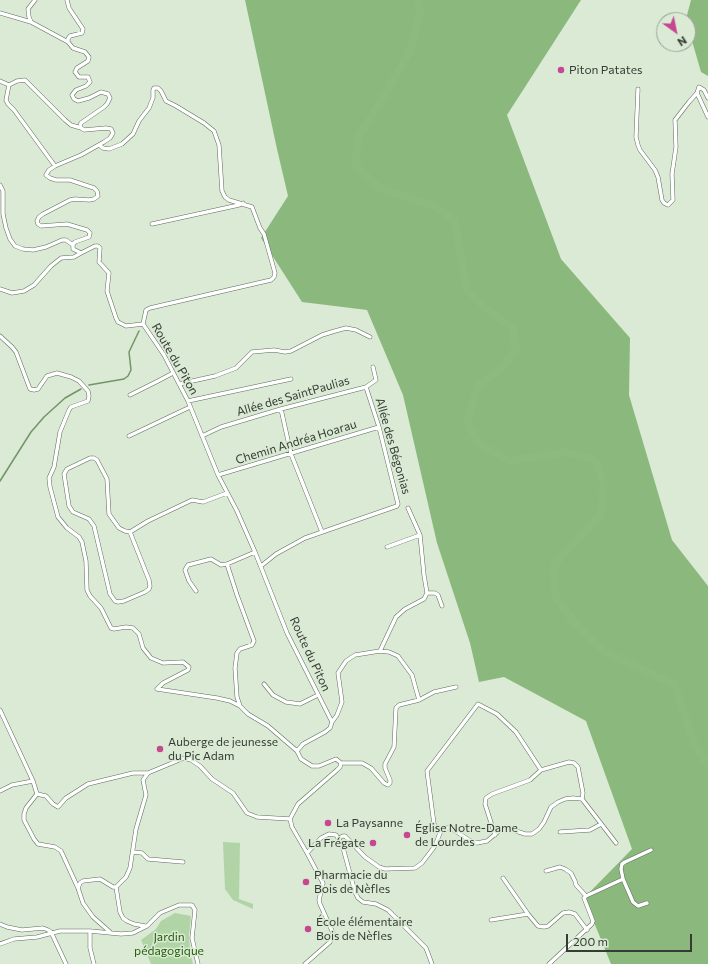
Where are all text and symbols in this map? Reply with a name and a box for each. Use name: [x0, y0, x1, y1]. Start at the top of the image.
north arrow: [656, 12, 696, 52]
text: N: [675, 34, 689, 49]
place label: Piton Patates: [569, 63, 642, 77]
marker: Piton Patates: [556, 65, 566, 75]
street label: Route du Piton: [149, 321, 201, 397]
street label: Allée des SaintPaulias: [235, 373, 351, 419]
street label: Allée des Bégonias: [372, 396, 414, 496]
street label: Chemin Andréa Hoarau: [234, 417, 358, 467]
street label: Route du Piton: [286, 615, 334, 693]
place label: Auberge de jeunesse du Pic Adam: [168, 735, 278, 763]
marker: Auberge de jeunesse du Pic Adam: [155, 744, 165, 754]
place label: La Paysanne: [336, 816, 403, 830]
marker: La Paysanne: [323, 818, 333, 828]
place label: Église Notre-Dame de Lourdes: [415, 821, 518, 849]
marker: Église Notre-Dame de Lourdes: [402, 830, 412, 840]
place label: La Frégate: [308, 836, 365, 850]
marker: La Frégate: [368, 838, 378, 848]
place label: Pharmacie du Bois de Nèfles: [314, 868, 390, 896]
marker: Pharmacie du Bois de Nèfles: [301, 877, 311, 887]
place label: École élémentaire Bois de Nèfles: [316, 915, 412, 943]
marker: École élémentaire Bois de Nèfles: [303, 924, 313, 934]
scale bar: [568, 926, 694, 952]
park label: Jardin pédagogique: [134, 930, 204, 958]
text: 200 m: [573, 934, 608, 948]

